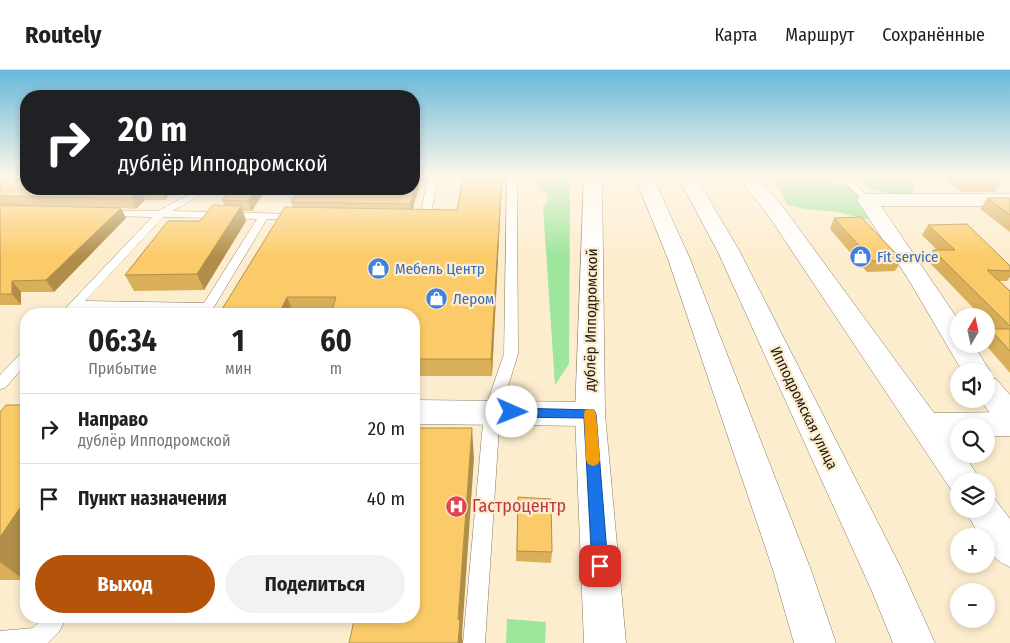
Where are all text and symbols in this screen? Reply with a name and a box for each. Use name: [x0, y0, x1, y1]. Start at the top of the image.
text: Routely: [25, 21, 101, 49]
text: Карта: [714, 24, 757, 46]
text: Маршрут: [785, 24, 854, 46]
text: Сохранённые: [882, 24, 985, 46]
text: 20 m: [118, 108, 187, 150]
icon: right: [35, 110, 100, 175]
text: дублёр Ипподромской: [118, 150, 328, 177]
shop icon: Fit service: [849, 245, 873, 269]
street label: дублёр Ипподромской: [581, 248, 601, 392]
place label: Fit service: [877, 248, 938, 266]
shop icon: Мебель Центр: [367, 257, 391, 281]
place label: Мебель Центр: [395, 260, 485, 278]
shop icon: Лером: [425, 287, 449, 311]
place label: Лером: [453, 290, 494, 308]
north arrow: [950, 308, 995, 352]
map controls: [950, 308, 995, 628]
text: 06:34: [88, 323, 157, 359]
text: 1: [232, 323, 245, 359]
text: 60: [320, 323, 352, 359]
street label: Ипподромская улица: [766, 344, 842, 472]
text: Прибытие: [88, 359, 157, 378]
text: мин: [225, 359, 252, 378]
text: m: [330, 359, 342, 378]
button: sound: [950, 363, 995, 408]
position arrow: [485, 385, 537, 437]
text: Направо: [78, 408, 148, 431]
icon: right: [35, 415, 63, 443]
text: 20 m: [368, 417, 405, 440]
button: search: [950, 418, 995, 463]
text: дублёр Ипподромской: [78, 431, 231, 450]
button: layers: [950, 473, 995, 518]
icon: arrive: [35, 485, 63, 513]
text: Пункт назначения: [78, 487, 227, 510]
text: 40 m: [367, 487, 405, 510]
hospital icon: Гастроцентр: [444, 494, 468, 518]
place label: Гастроцентр: [472, 495, 566, 517]
button: +: [950, 528, 995, 573]
pin: [579, 545, 621, 587]
icon: arrive: [586, 552, 614, 580]
button: Выход: [35, 555, 215, 613]
button: Поделиться: [225, 555, 405, 613]
button: −: [950, 583, 995, 628]

